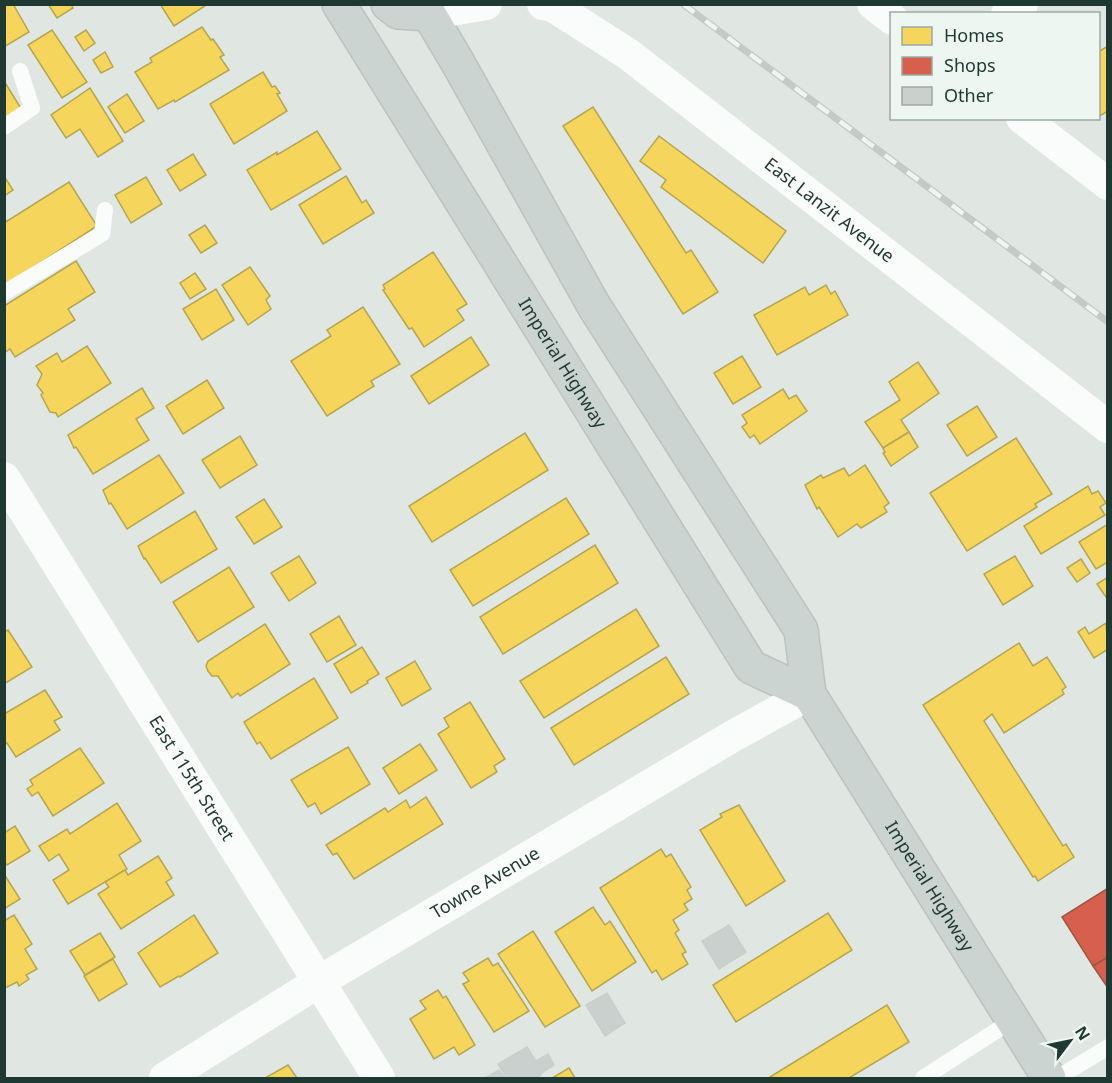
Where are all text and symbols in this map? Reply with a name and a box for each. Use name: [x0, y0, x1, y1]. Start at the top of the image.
legend: [890, 12, 1100, 120]
text: Homes: [944, 23, 1004, 47]
text: Shops: [944, 53, 996, 77]
text: Other: [944, 83, 994, 107]
street label: East Lanzit Avenue: [760, 152, 900, 268]
street label: Imperial Highway: [513, 293, 613, 433]
street label: East 115th Street: [144, 710, 241, 845]
street label: Imperial Highway: [880, 816, 980, 956]
street label: Towne Avenue: [426, 840, 544, 924]
north arrow: [1040, 1011, 1100, 1071]
text: N: [1070, 1022, 1095, 1044]

